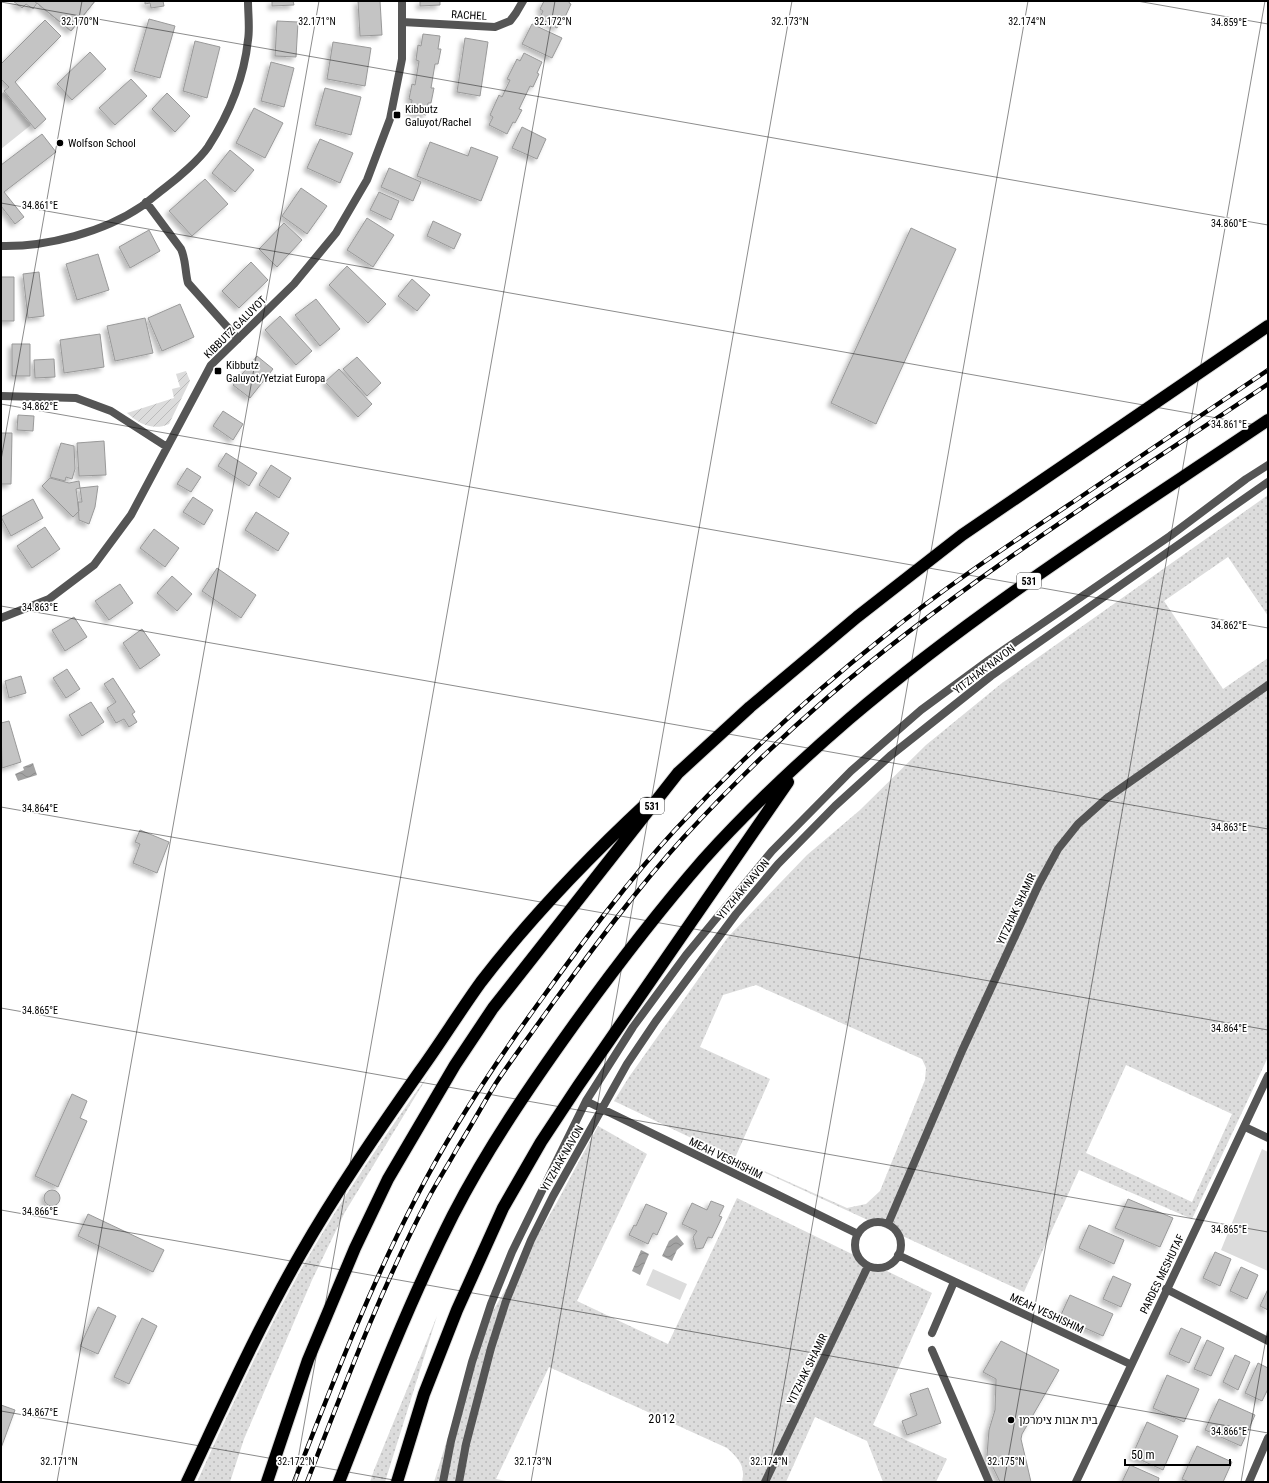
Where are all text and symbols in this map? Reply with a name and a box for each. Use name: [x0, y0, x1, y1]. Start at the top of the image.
street label: RACHEL: [451, 8, 487, 23]
text: 32.170°N: [61, 16, 99, 27]
text: 32.171°N: [298, 16, 336, 27]
text: 32.172°N: [534, 16, 572, 27]
text: 32.173°N: [771, 16, 809, 27]
text: 32.174°N: [1008, 16, 1046, 27]
text: 34.859°E: [1211, 17, 1247, 28]
place label: Kibbutz Galuyot/Rachel: [405, 103, 471, 129]
marker: Kibbutz Galuyot/Rachel: [392, 110, 402, 120]
place label: Wolfson School: [68, 137, 136, 150]
marker: Wolfson School: [55, 138, 65, 148]
text: 34.861°E: [22, 200, 58, 211]
text: 34.860°E: [1211, 218, 1247, 229]
street label: KIBBUTZ GALUYOT: [202, 293, 269, 361]
place label: Kibbutz Galuyot/Yetziat Europa: [226, 359, 325, 385]
marker: Kibbutz Galuyot/Yetziat Europa: [213, 366, 223, 376]
text: 34.862°E: [22, 401, 58, 412]
text: 34.861°E: [1211, 419, 1247, 430]
road number: 531: [1017, 573, 1041, 589]
text: 34.863°E: [22, 602, 58, 613]
text: 34.862°E: [1211, 620, 1247, 631]
street label: YITZHAK NAVON: [951, 642, 1018, 697]
road number: 531: [640, 798, 664, 814]
text: 34.864°E: [22, 803, 58, 814]
text: 34.863°E: [1211, 822, 1247, 833]
street label: YITZHAK NAVON: [715, 857, 772, 922]
street label: YITZHAK SHAMIR: [994, 871, 1039, 947]
text: 34.865°E: [22, 1005, 58, 1016]
text: 34.864°E: [1211, 1023, 1247, 1034]
street label: YITZHAK NAVON: [538, 1123, 587, 1194]
street label: MEAH VESHISHIM: [687, 1135, 765, 1182]
text: 34.866°E: [22, 1206, 58, 1217]
text: 34.865°E: [1211, 1224, 1247, 1235]
street label: PARDES MESHUTAF: [1138, 1232, 1187, 1316]
street label: MEAH VESHISHIM: [1008, 1291, 1086, 1336]
street label: YITZHAK SHAMIR: [785, 1331, 830, 1407]
text: 34.867°E: [22, 1407, 58, 1418]
district label: 2012: [648, 1412, 676, 1426]
place label: בית אבות צימרמן: [1019, 1414, 1098, 1427]
marker: בית אבות צימרמן: [1006, 1415, 1016, 1425]
text: 34.866°E: [1211, 1426, 1247, 1437]
scale bar: [1125, 1441, 1230, 1467]
text: 50 m: [1131, 1448, 1155, 1462]
text: 32.171°N: [40, 1456, 78, 1467]
text: 32.172°N: [277, 1456, 315, 1467]
text: 32.173°N: [514, 1456, 552, 1467]
text: 32.174°N: [750, 1456, 788, 1467]
text: 32.175°N: [987, 1456, 1025, 1467]

